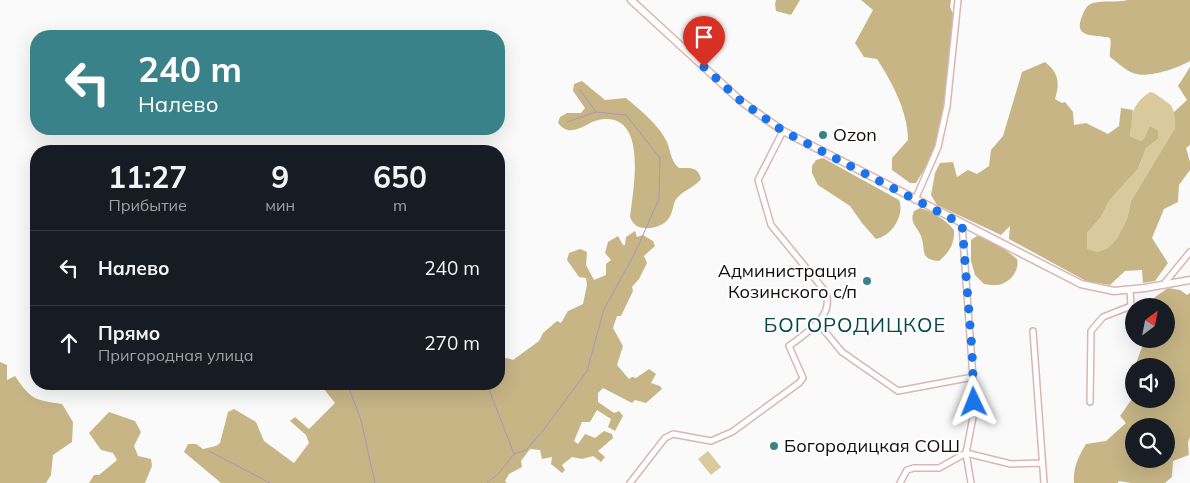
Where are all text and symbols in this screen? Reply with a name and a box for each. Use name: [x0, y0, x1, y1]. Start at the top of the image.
pin: [683, 16, 725, 67]
icon: arrive: [690, 23, 718, 51]
text: 240 m: [138, 47, 242, 91]
icon: left: [55, 50, 120, 115]
text: Налево: [138, 90, 218, 118]
place label: Ozon: [833, 123, 877, 146]
marker: Ozon: [817, 129, 829, 141]
text: 11:27: [108, 158, 187, 196]
text: 9: [271, 158, 289, 196]
text: 650: [373, 158, 427, 196]
text: Прибытие: [108, 195, 187, 215]
text: мин: [265, 195, 295, 215]
text: m: [393, 195, 407, 215]
icon: left: [55, 254, 83, 282]
text: Налево: [98, 256, 170, 280]
text: 240 m: [424, 256, 480, 280]
place label: Администрация Козинского с/п: [718, 259, 857, 303]
marker: Администрация Козинского с/п: [861, 275, 873, 287]
north arrow: [1125, 298, 1175, 348]
map controls: [1125, 298, 1175, 468]
district label: БОГОРОДИЦКОЕ: [764, 312, 946, 337]
text: Прямо: [98, 321, 160, 345]
icon: ahead: [55, 329, 83, 357]
text: 270 m: [424, 331, 480, 355]
text: Пригородная улица: [98, 345, 254, 365]
button: sound: [1125, 358, 1175, 408]
position arrow: [947, 375, 999, 427]
button: search: [1125, 418, 1175, 468]
place label: Богородицкая СОШ: [784, 434, 960, 457]
marker: Богородицкая СОШ: [768, 440, 780, 452]

